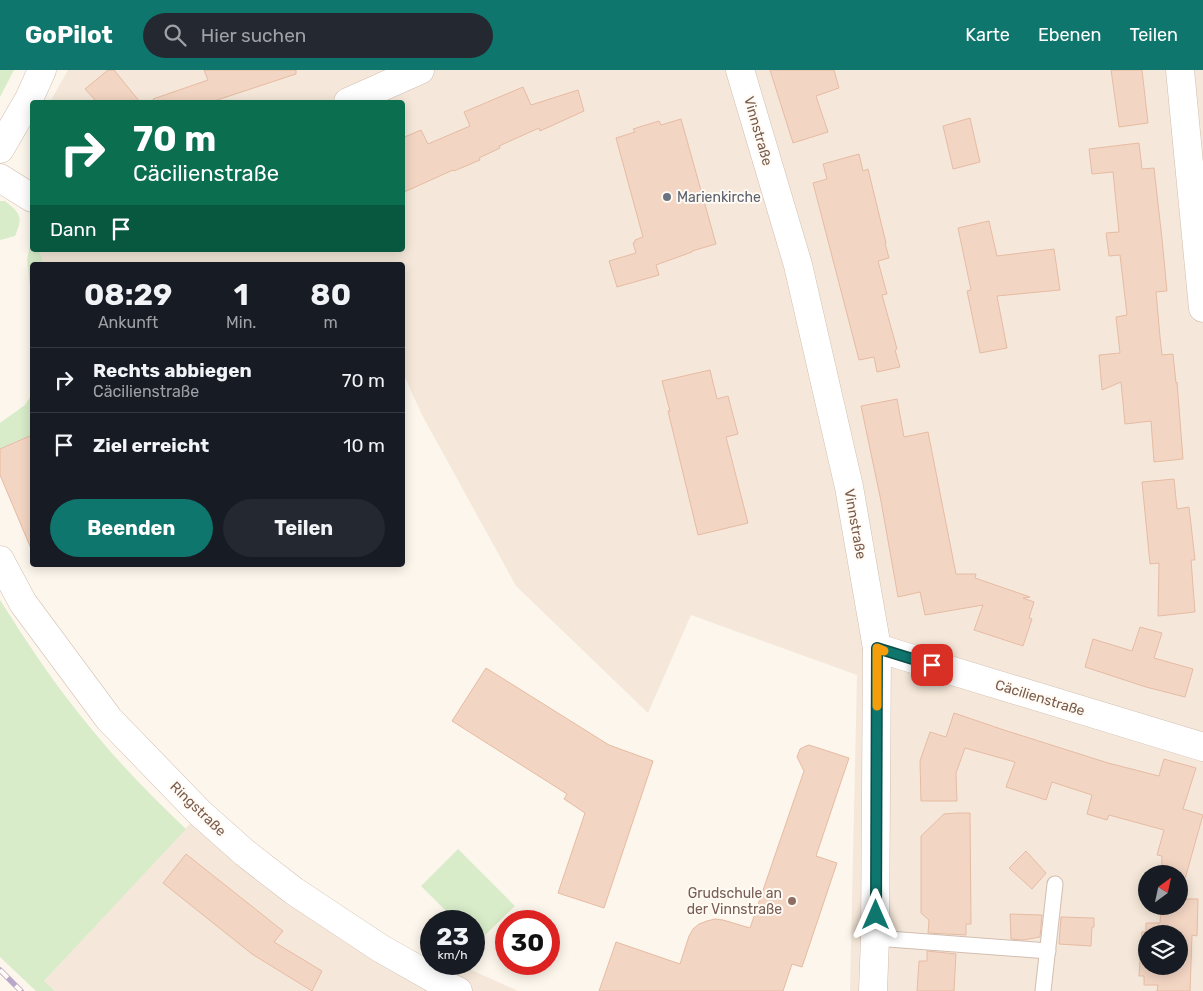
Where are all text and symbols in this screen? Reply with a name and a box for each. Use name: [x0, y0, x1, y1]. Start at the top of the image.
search box: [143, 13, 493, 58]
text: GoPilot: [25, 21, 113, 49]
icon: search: [161, 21, 189, 49]
text: Hier suchen: [201, 24, 306, 47]
text: Karte: [965, 24, 1010, 46]
text: Ebenen: [1038, 24, 1102, 46]
text: Teilen: [1130, 24, 1178, 46]
street label: Vinnstraße: [740, 94, 776, 168]
text: 70 m: [133, 118, 216, 160]
icon: right: [50, 120, 115, 185]
text: Cäcilienstraße: [133, 160, 279, 187]
place label: Marienkirche: [677, 189, 761, 206]
marker: Marienkirche: [661, 191, 673, 203]
icon: arrive: [107, 215, 135, 243]
text: Dann: [50, 218, 97, 241]
text: 08:29: [84, 277, 172, 313]
text: 1: [234, 277, 249, 313]
text: 80: [310, 277, 351, 313]
text: Ankunft: [98, 313, 158, 332]
text: Min.: [226, 313, 256, 332]
text: m: [324, 313, 338, 332]
text: Rechts abbiegen: [93, 359, 252, 382]
icon: right: [50, 366, 78, 394]
text: 70 m: [342, 369, 385, 392]
text: Cäcilienstraße: [93, 382, 199, 401]
icon: arrive: [50, 431, 78, 459]
text: Ziel erreicht: [93, 434, 209, 457]
text: 10 m: [343, 434, 385, 457]
street label: Vinnstraße: [840, 488, 870, 561]
button: Beenden: [50, 499, 213, 557]
button: Teilen: [223, 499, 385, 557]
pin: [911, 644, 953, 686]
icon: arrive: [918, 651, 946, 679]
street label: Cäcilienstraße: [993, 676, 1087, 720]
street label: Ringstraße: [167, 778, 230, 840]
north arrow: [1138, 865, 1188, 915]
map controls: [1138, 865, 1188, 975]
place label: Grudschule an der Vinnstraße: [687, 885, 782, 918]
position arrow: [849, 888, 901, 940]
marker: Grudschule an der Vinnstraße: [786, 895, 798, 907]
speed limit sign: 30: [495, 910, 560, 975]
text: 23: [436, 922, 469, 951]
button: layers: [1138, 925, 1188, 975]
text: km/h: [438, 948, 467, 962]

